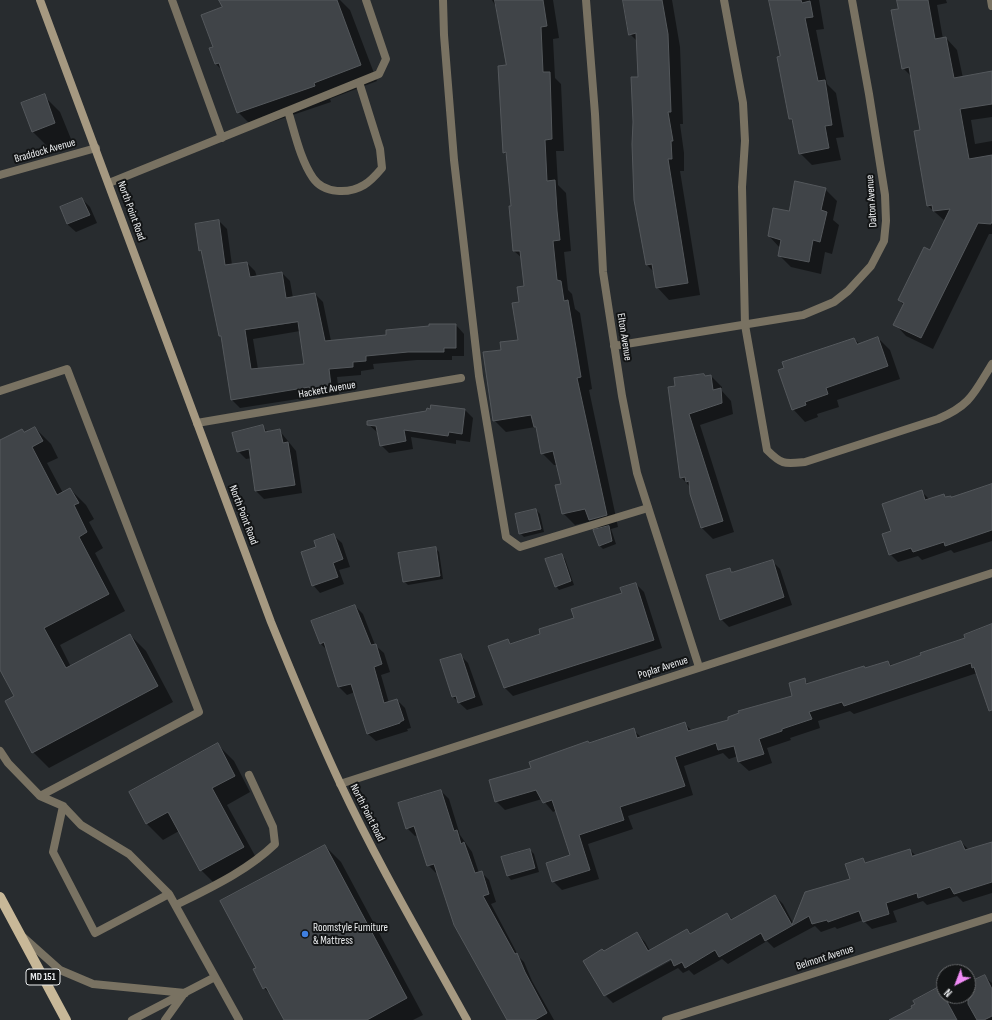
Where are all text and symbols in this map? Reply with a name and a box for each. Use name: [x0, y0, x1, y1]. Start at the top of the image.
street label: Braddock Avenue: [13, 136, 77, 166]
street label: Dalton Avenue: [864, 174, 880, 228]
street label: North Point Road: [114, 179, 148, 243]
street label: Elton Avenue: [614, 312, 634, 362]
street label: Hackett Avenue: [297, 378, 357, 402]
street label: North Point Road: [226, 483, 260, 547]
street label: Poplar Avenue: [636, 654, 690, 682]
street label: North Point Road: [347, 782, 387, 844]
place label: Roomstyle Furniture & Mattress: [313, 921, 388, 947]
marker: Roomstyle Furniture & Mattress: [300, 929, 310, 939]
street label: Belmont Avenue: [795, 942, 855, 974]
north arrow: [936, 964, 976, 1004]
road number: MD 151: [26, 969, 60, 985]
text: N: [942, 986, 955, 999]

